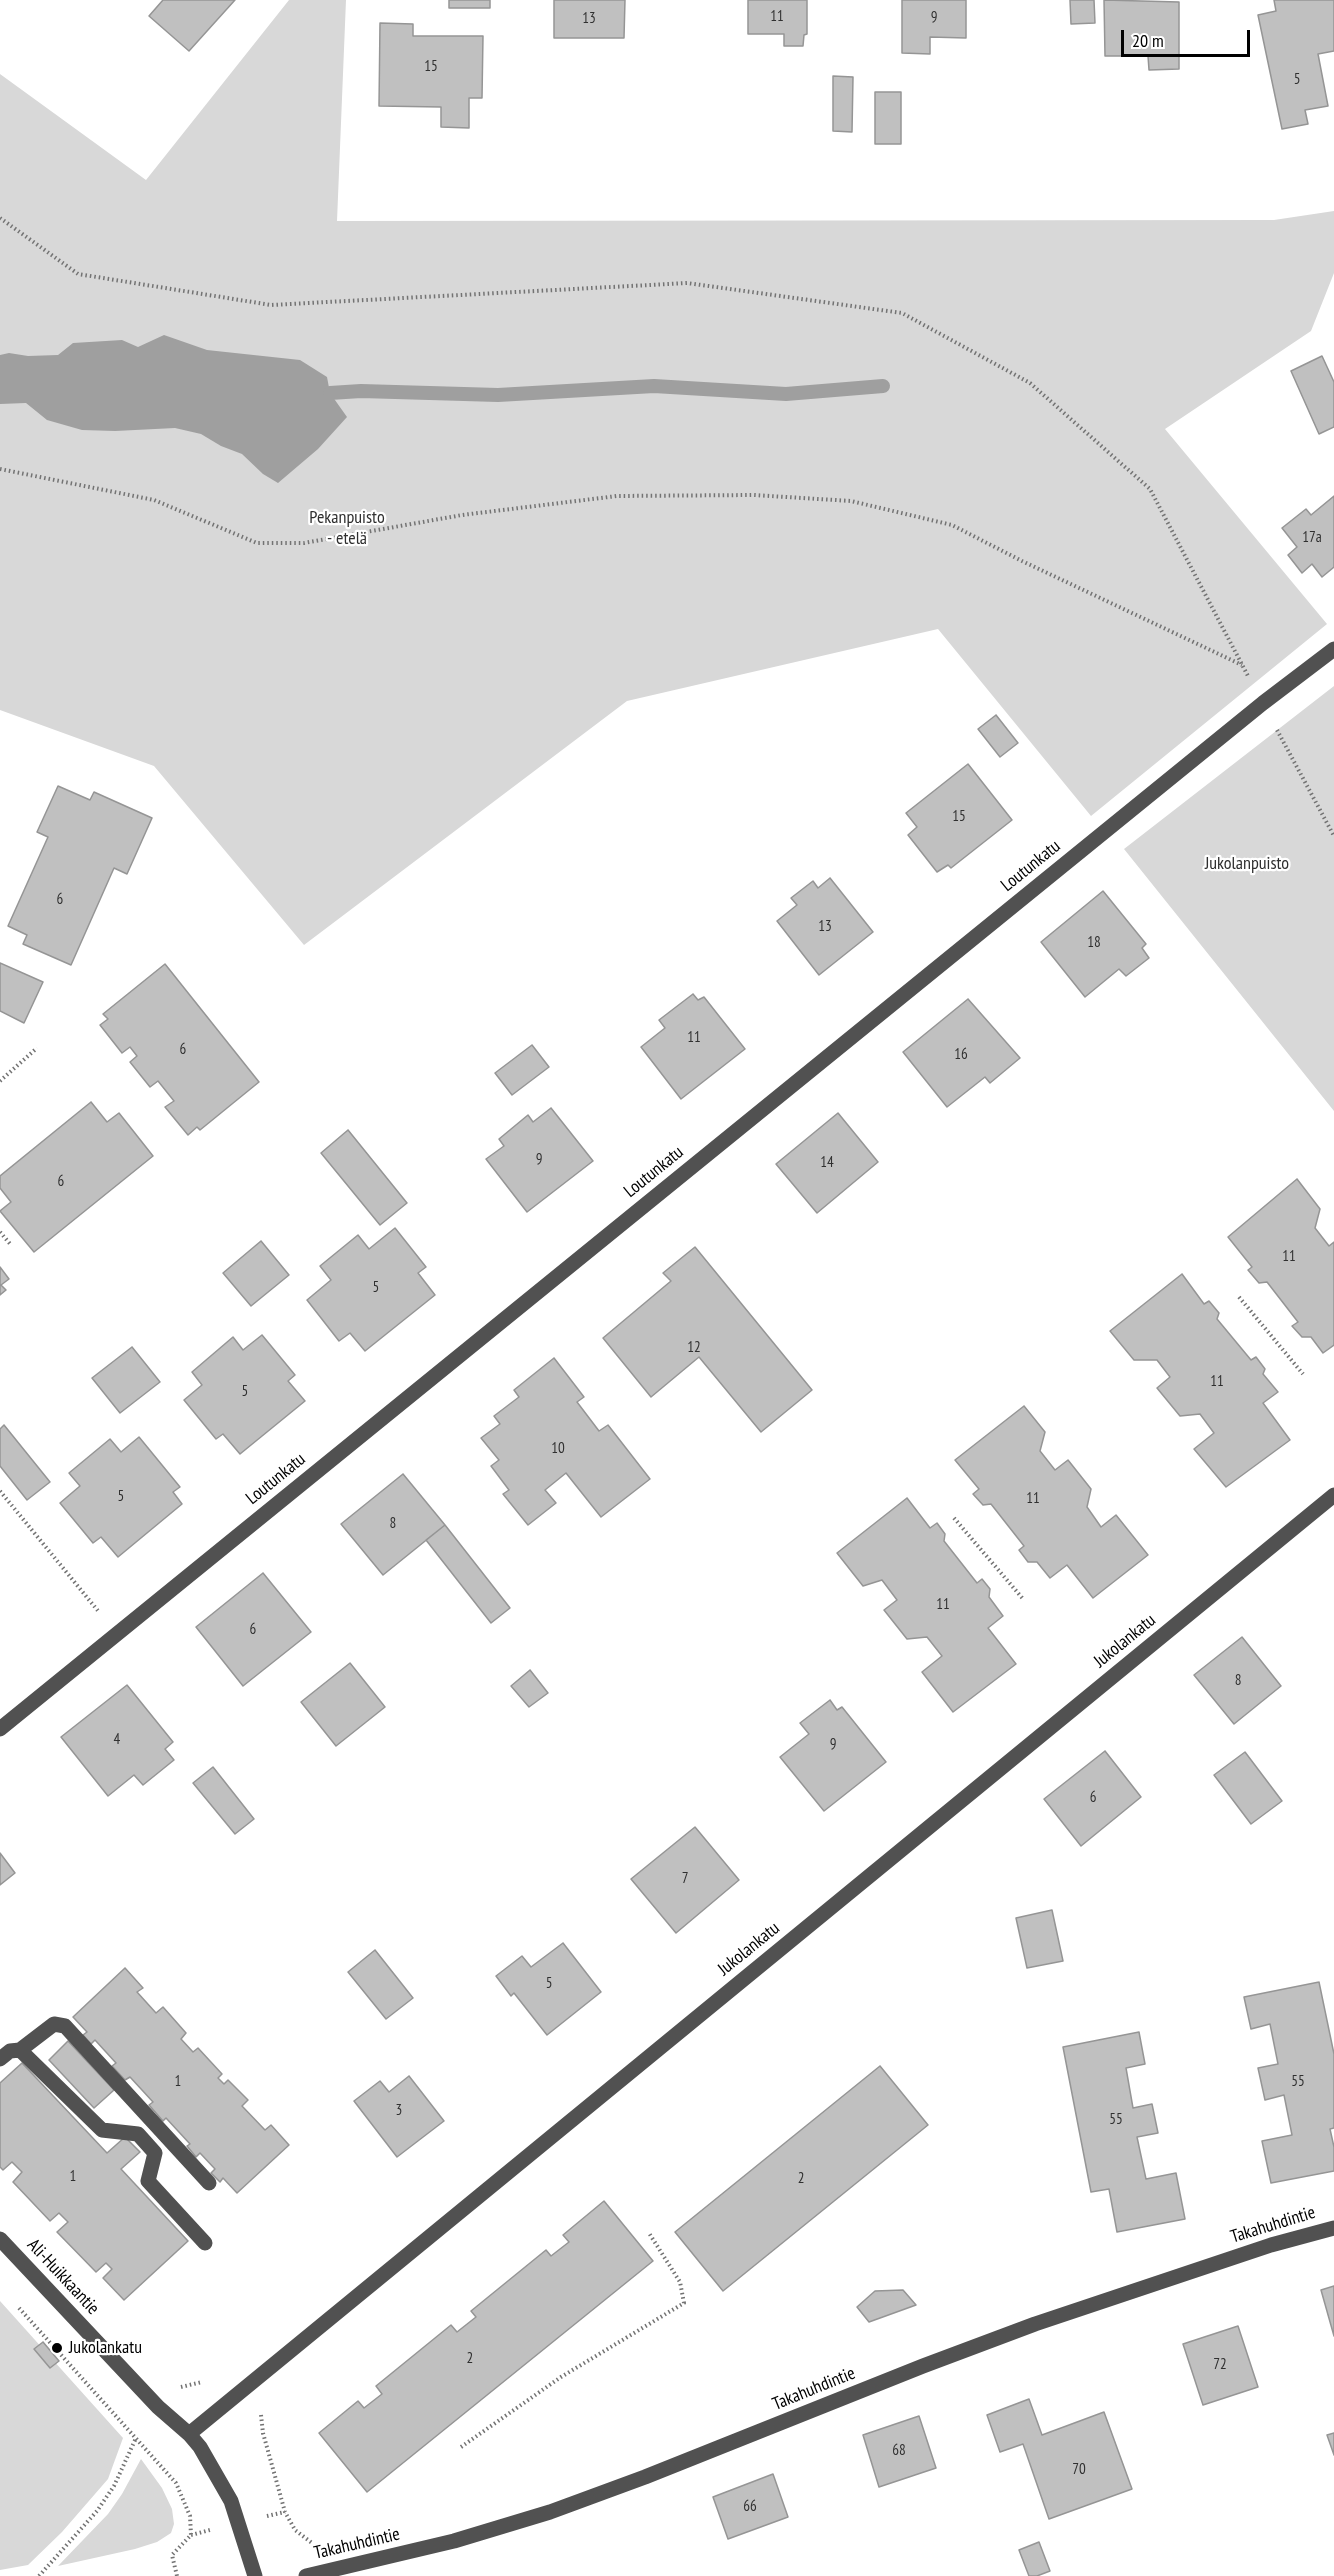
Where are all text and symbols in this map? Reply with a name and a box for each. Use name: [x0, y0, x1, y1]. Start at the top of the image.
house number: 11: [770, 8, 784, 26]
house number: 9: [931, 9, 937, 27]
house number: 13: [582, 10, 596, 28]
scale bar: [1124, 18, 1253, 56]
text: 20 m: [1132, 29, 1164, 52]
house number: 15: [424, 58, 438, 76]
house number: 5: [1294, 71, 1300, 89]
park label: Pekanpuisto - etelä: [309, 507, 385, 550]
house number: 17a: [1302, 529, 1322, 547]
house number: 15: [952, 808, 966, 826]
street label: Loutunkatu: [997, 836, 1065, 896]
park label: Jukolanpuisto: [1205, 853, 1289, 875]
house number: 6: [57, 891, 63, 909]
house number: 13: [818, 918, 832, 936]
house number: 18: [1087, 934, 1101, 952]
house number: 11: [687, 1029, 701, 1047]
house number: 6: [180, 1041, 186, 1059]
house number: 16: [954, 1046, 968, 1064]
street label: Loutunkatu: [620, 1142, 688, 1202]
house number: 9: [536, 1151, 542, 1169]
house number: 14: [820, 1154, 834, 1172]
house number: 6: [58, 1173, 64, 1191]
house number: 11: [1282, 1248, 1296, 1266]
house number: 5: [373, 1279, 379, 1297]
house number: 12: [687, 1339, 701, 1357]
house number: 11: [1210, 1373, 1224, 1391]
house number: 5: [242, 1383, 248, 1401]
house number: 10: [551, 1440, 565, 1458]
street label: Loutunkatu: [242, 1449, 310, 1509]
house number: 5: [118, 1488, 124, 1506]
house number: 11: [1026, 1490, 1040, 1508]
house number: 8: [390, 1515, 396, 1533]
house number: 11: [936, 1596, 950, 1614]
street label: Jukolankatu: [1090, 1610, 1160, 1672]
house number: 6: [250, 1621, 256, 1639]
house number: 8: [1235, 1672, 1241, 1690]
house number: 4: [114, 1731, 120, 1749]
house number: 9: [830, 1736, 836, 1754]
house number: 6: [1090, 1789, 1096, 1807]
house number: 7: [682, 1870, 688, 1888]
street label: Jukolankatu: [714, 1918, 784, 1980]
house number: 5: [546, 1975, 552, 1993]
house number: 1: [175, 2073, 181, 2091]
house number: 55: [1291, 2073, 1305, 2091]
house number: 3: [396, 2102, 402, 2120]
house number: 55: [1109, 2111, 1123, 2129]
house number: 1: [70, 2168, 76, 2186]
house number: 2: [798, 2170, 804, 2188]
street label: Takahuhdintie: [1228, 2202, 1318, 2248]
street label: Ali-Huikkaantie: [22, 2235, 104, 2319]
place label: Jukolankatu: [69, 2337, 142, 2359]
marker: Jukolankatu: [50, 2341, 64, 2355]
house number: 2: [467, 2350, 473, 2368]
house number: 72: [1213, 2356, 1227, 2374]
street label: Takahuhdintie: [769, 2363, 859, 2415]
house number: 68: [892, 2442, 906, 2460]
house number: 70: [1072, 2461, 1086, 2479]
house number: 66: [743, 2498, 757, 2516]
street label: Takahuhdintie: [312, 2524, 402, 2564]

